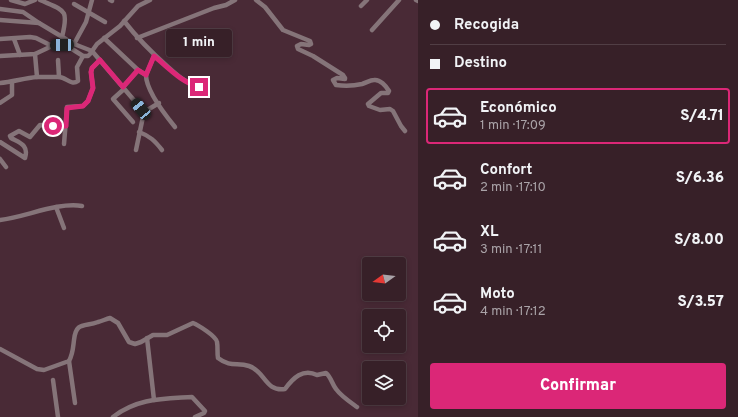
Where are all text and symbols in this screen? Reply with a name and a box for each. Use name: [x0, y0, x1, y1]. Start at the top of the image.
text: Recogida: [454, 16, 519, 35]
callout: 1 min: [166, 29, 232, 57]
text: 1 min: [183, 35, 215, 51]
car: [50, 39, 74, 51]
text: Destino: [454, 54, 507, 73]
route end: [190, 78, 208, 96]
car: [129, 96, 153, 122]
icon: car: [432, 98, 468, 134]
text: Económico: [480, 99, 557, 118]
text: S/4.71: [680, 107, 724, 126]
route start: [44, 117, 62, 135]
text: 1 min · 17:09: [480, 118, 546, 134]
icon: car: [432, 160, 468, 196]
text: Confort: [480, 161, 532, 180]
text: S/6.36: [676, 169, 724, 188]
text: 2 min · 17:10: [480, 180, 546, 196]
icon: car: [432, 222, 468, 258]
text: XL: [480, 223, 498, 242]
text: S/8.00: [674, 231, 724, 250]
text: 3 min · 17:11: [480, 242, 542, 258]
north arrow: [362, 257, 406, 301]
map controls: [362, 257, 406, 405]
icon: car: [432, 284, 468, 320]
text: Moto: [480, 285, 515, 304]
text: S/3.57: [677, 293, 724, 312]
text: 4 min · 17:12: [480, 304, 546, 320]
button: locate: [362, 309, 406, 353]
button: layers: [362, 361, 406, 405]
button: Confirmar: [430, 363, 726, 409]

